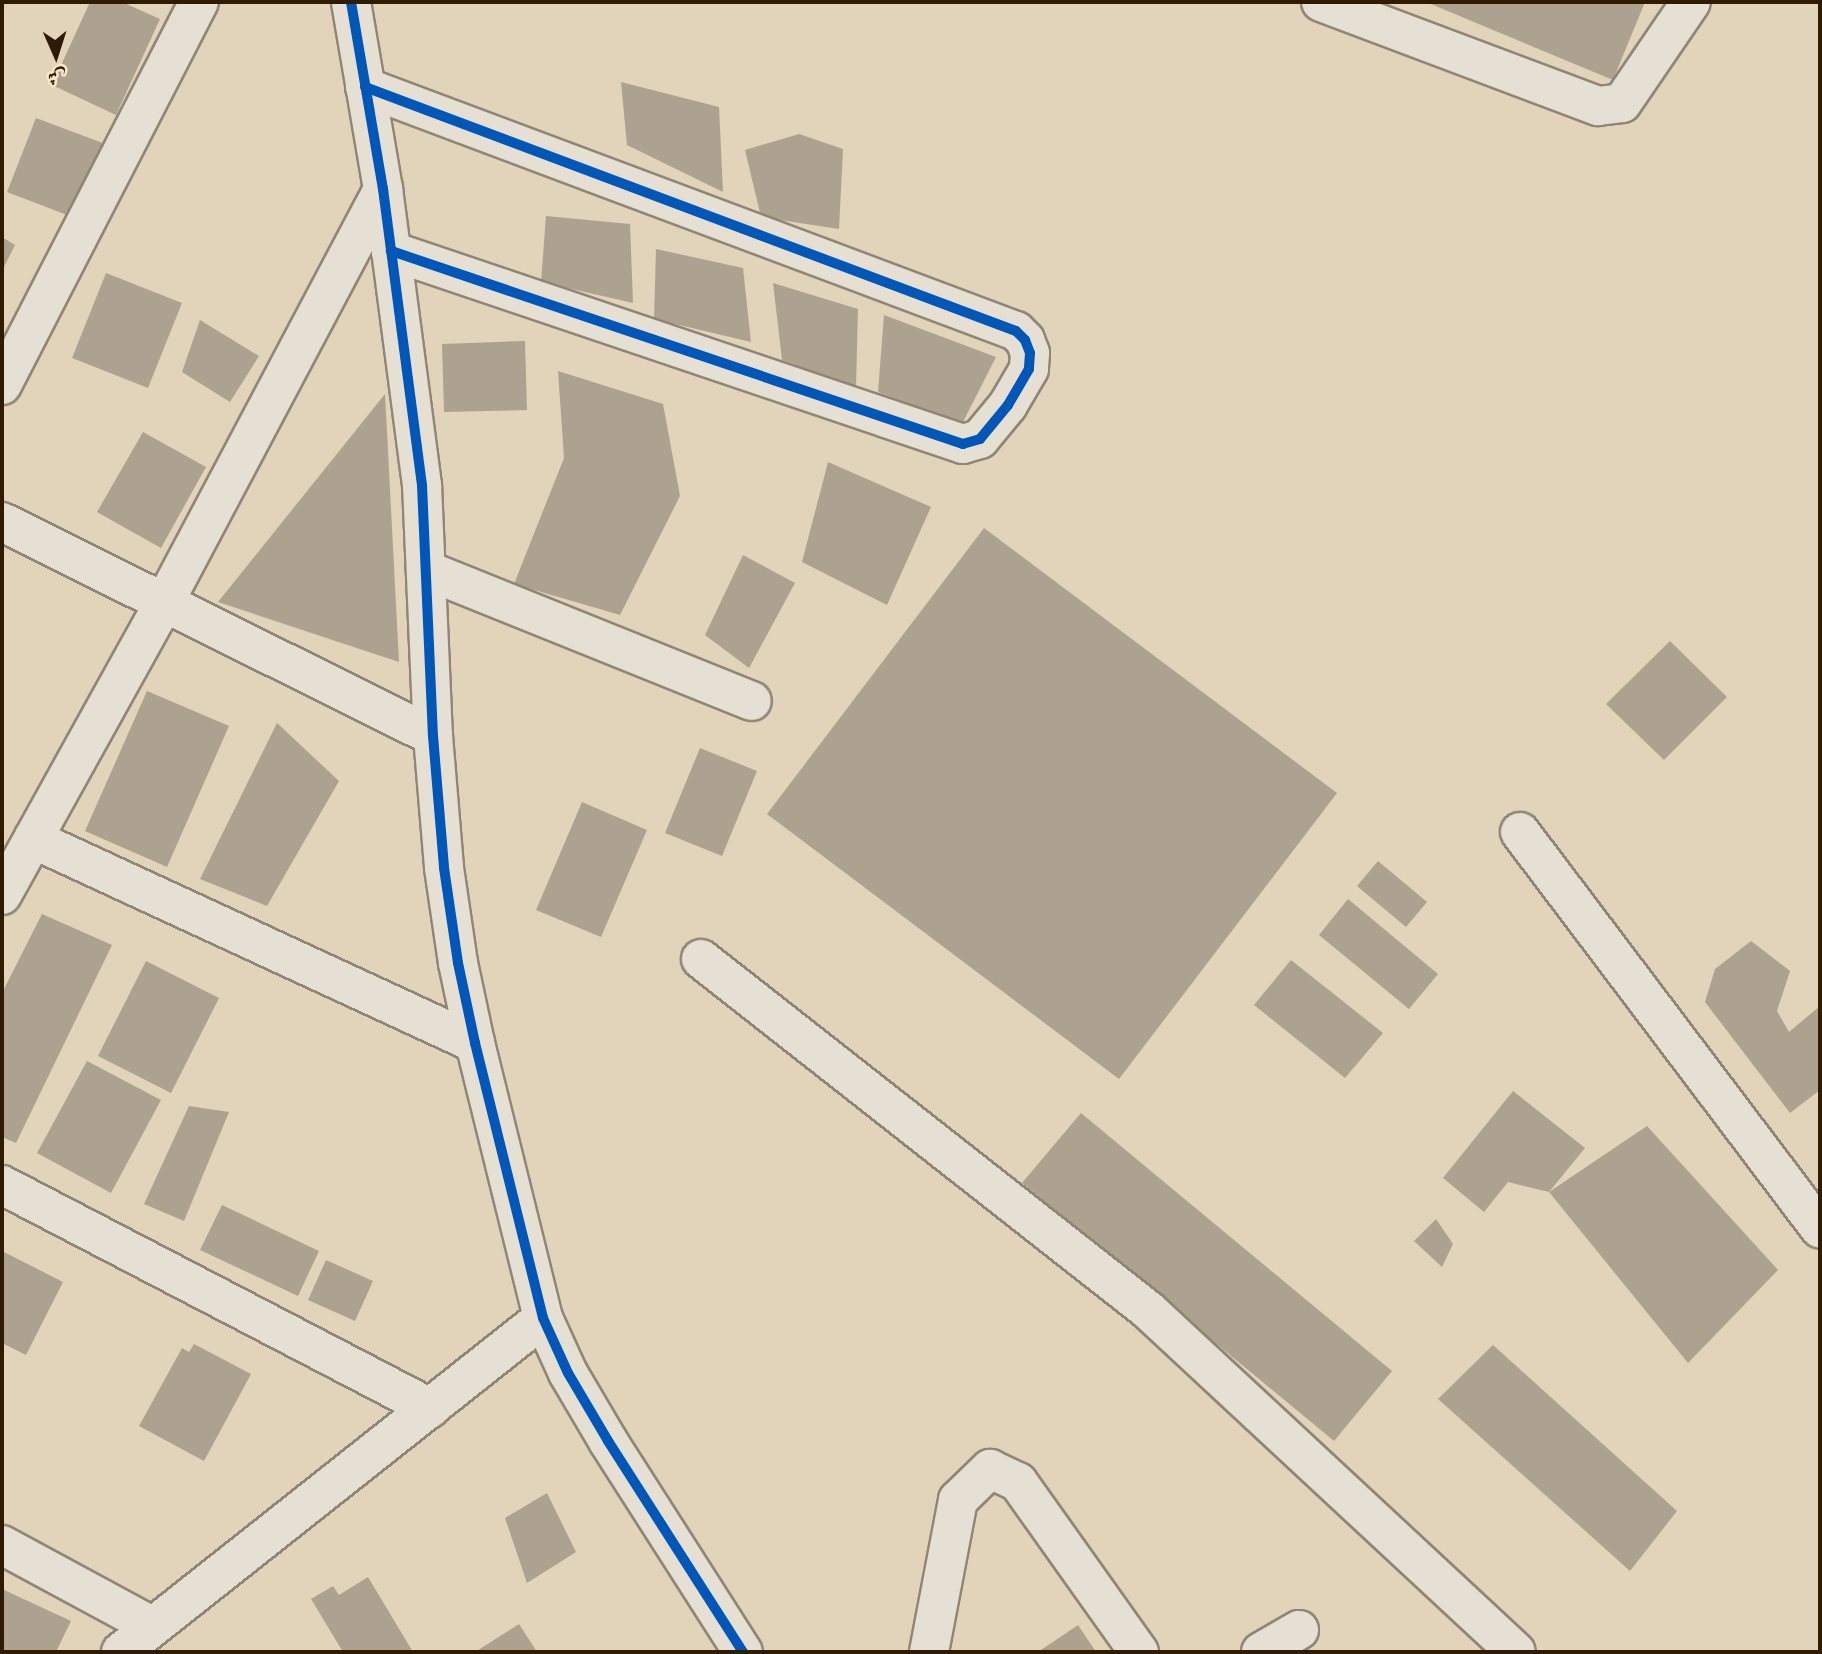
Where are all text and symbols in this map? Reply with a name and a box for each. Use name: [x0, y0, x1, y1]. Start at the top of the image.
north arrow: [21, 21, 91, 91]
text: ش: [47, 63, 67, 90]

